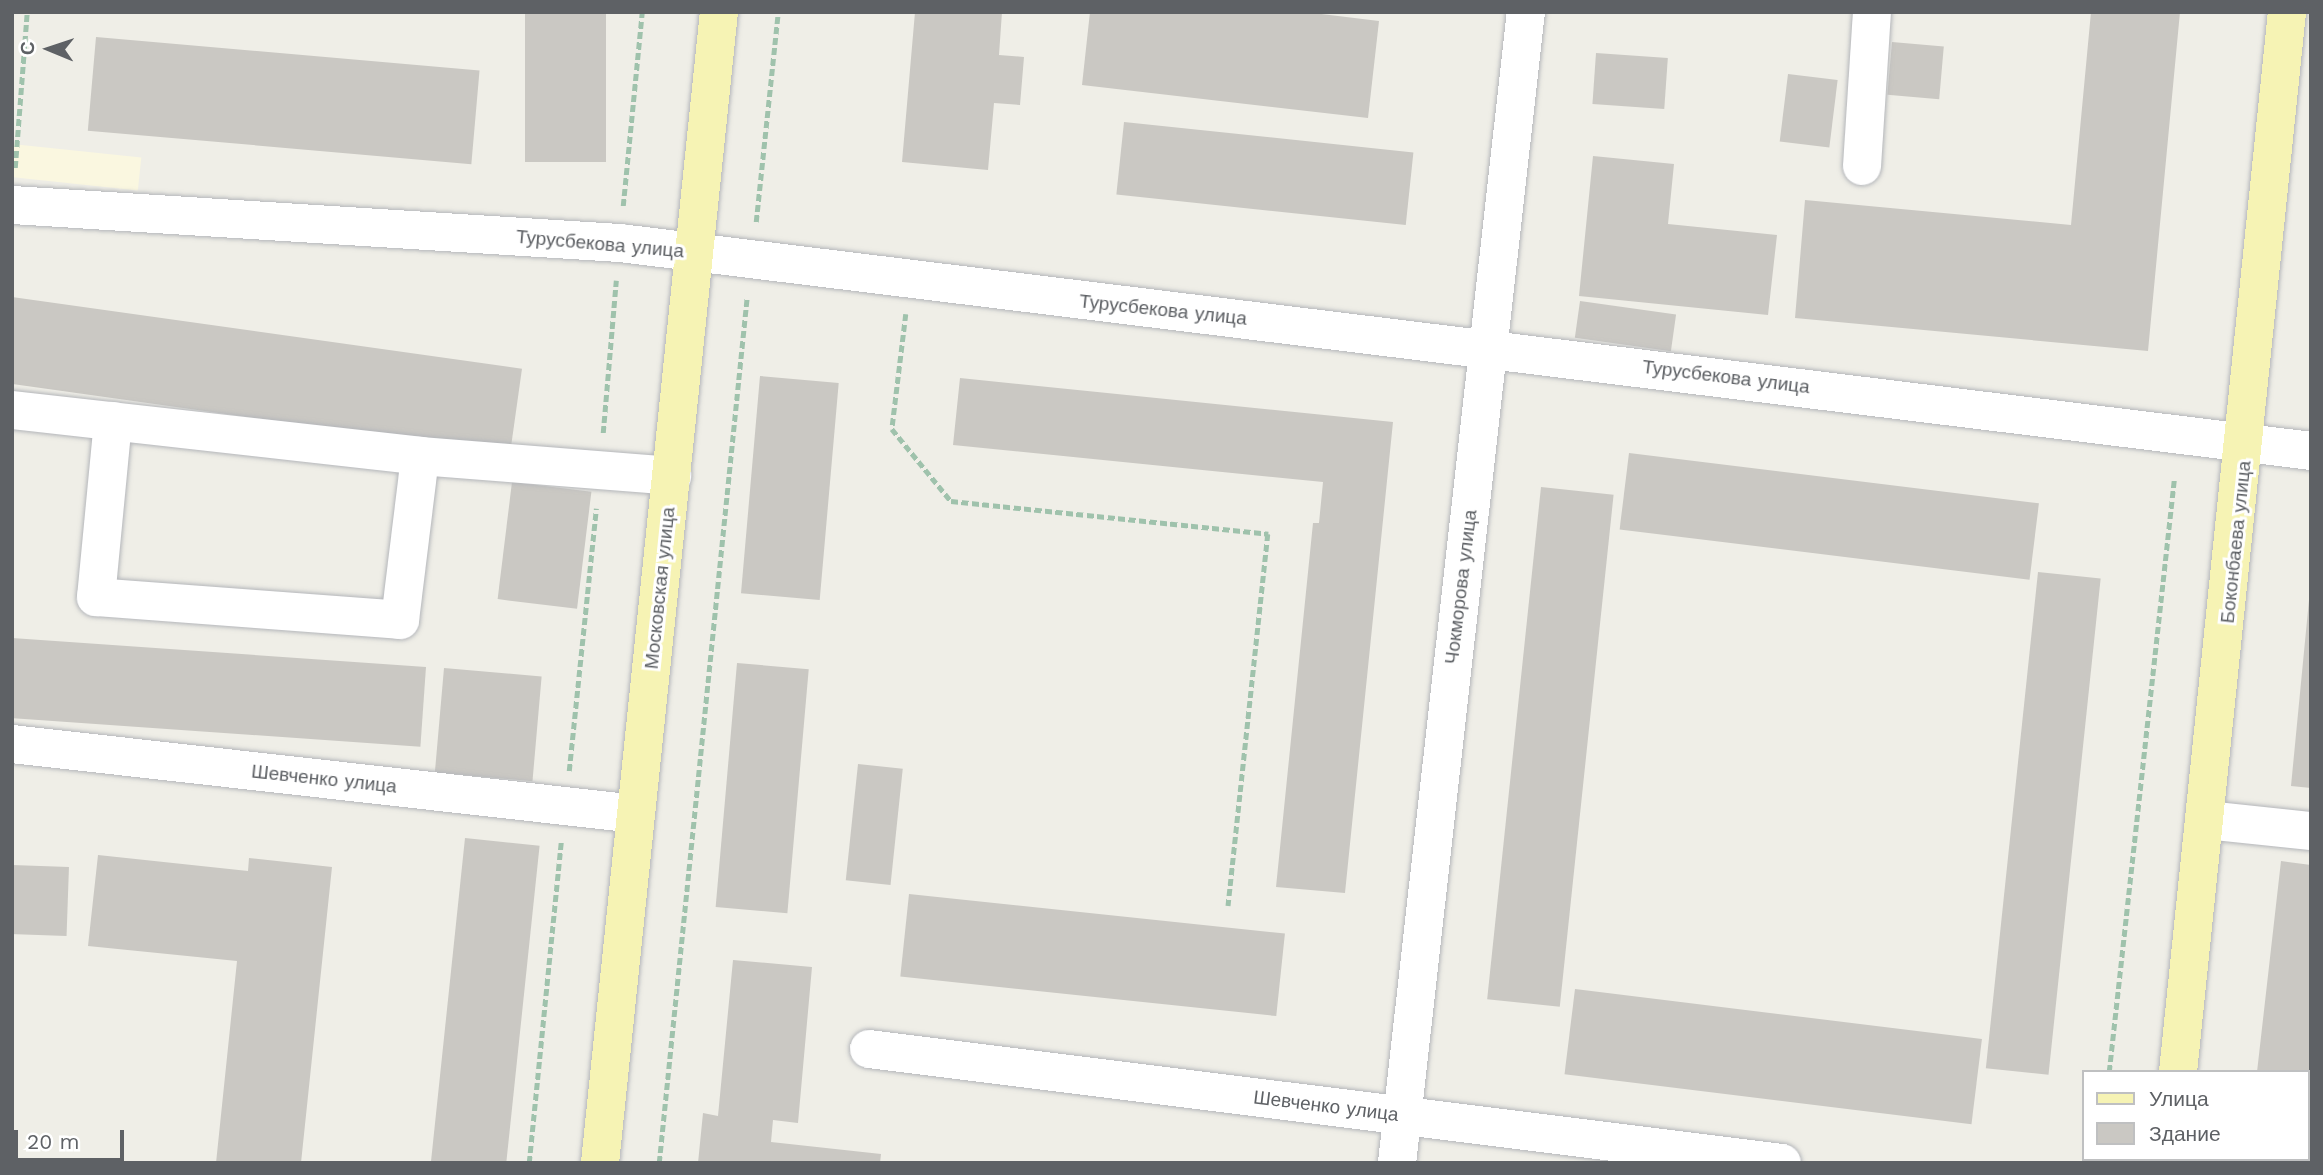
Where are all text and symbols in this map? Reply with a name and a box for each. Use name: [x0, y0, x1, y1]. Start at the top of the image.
north arrow: [14, 14, 84, 84]
text: С: [16, 41, 39, 56]
street label: Турусбекова улица: [515, 225, 685, 263]
street label: Турусбекова улица: [1078, 290, 1248, 330]
street label: Турусбекова улица: [1641, 355, 1811, 399]
street label: Боконбаева улица: [2216, 460, 2256, 624]
street label: Московская улица: [640, 506, 680, 670]
street label: Чокморова улица: [1440, 508, 1482, 666]
street label: Шевченко улица: [250, 760, 398, 798]
legend: [2082, 1070, 2309, 1161]
street label: Шевченко улица: [1252, 1086, 1400, 1126]
text: Улица: [2149, 1086, 2209, 1111]
scale bar: [18, 1116, 128, 1160]
text: Здание: [2149, 1121, 2221, 1146]
text: 20 m: [27, 1129, 79, 1154]

